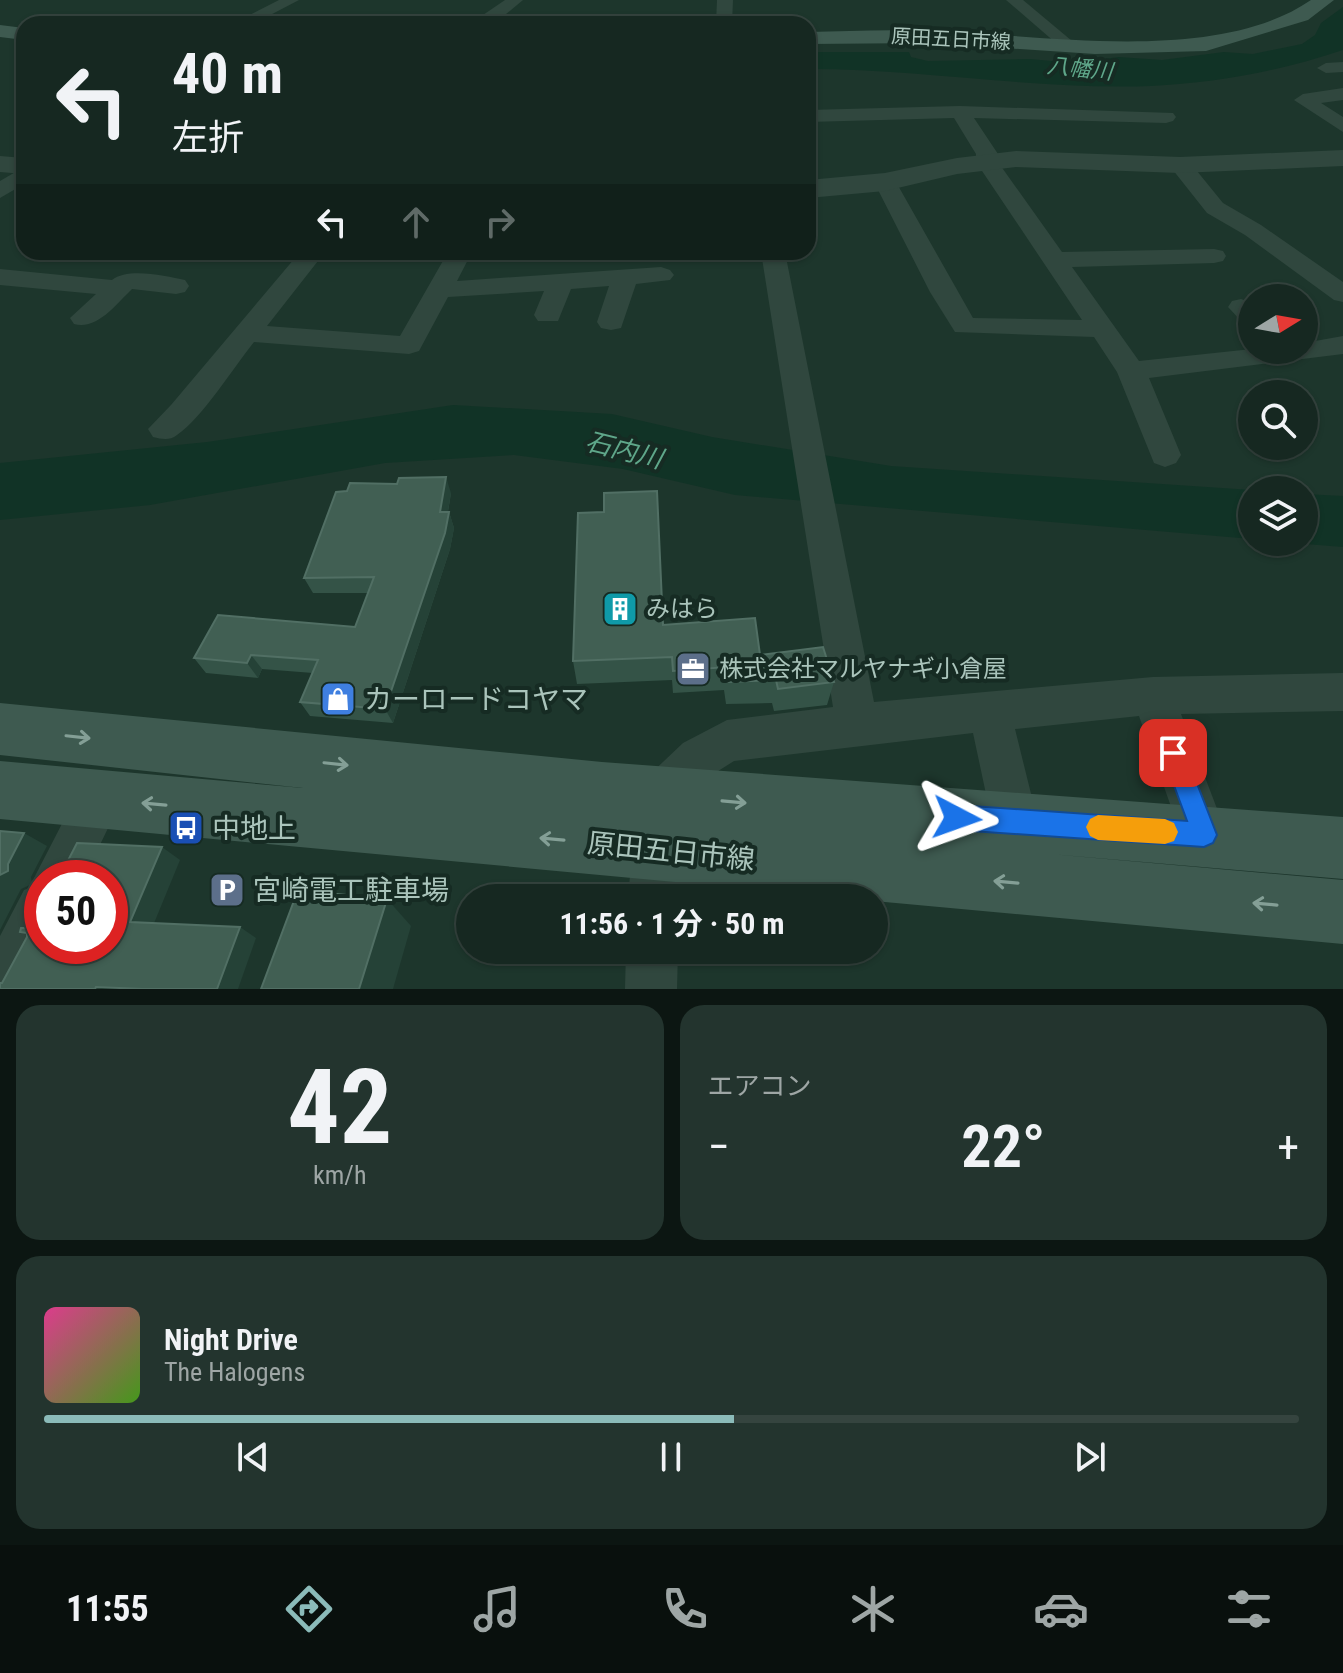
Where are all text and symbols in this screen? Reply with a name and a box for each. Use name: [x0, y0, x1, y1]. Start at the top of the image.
street label: 原田五日市線: [890, 24, 1012, 54]
text: 40 m: [172, 41, 283, 107]
icon: left: [40, 48, 144, 152]
water label: 八幡川: [1046, 53, 1116, 85]
text: 左折: [172, 117, 244, 159]
icon: left: [310, 200, 354, 244]
icon: ahead: [394, 200, 438, 244]
icon: right: [478, 200, 522, 244]
north arrow: [1238, 284, 1318, 364]
map controls: [1238, 284, 1318, 556]
button: search: [1238, 380, 1318, 460]
water label: 石内川: [583, 426, 668, 475]
button: layers: [1238, 476, 1318, 556]
building icon: みはら: [601, 590, 639, 628]
place label: みはら: [646, 595, 718, 623]
office icon: 株式会社マルヤナギ小倉屋: [674, 650, 712, 688]
place label: 株式会社マルヤナギ小倉屋: [719, 655, 1007, 683]
shop icon: カーロードコヤマ: [319, 680, 357, 718]
place label: カーロードコヤマ: [364, 683, 588, 716]
pin: [1139, 719, 1207, 787]
one-way arrow: [64, 729, 91, 744]
icon: arrive: [1151, 731, 1195, 775]
one-way arrow: [322, 756, 349, 771]
position arrow: [915, 776, 999, 860]
one-way arrow: [720, 795, 747, 810]
one-way arrow: [141, 797, 168, 812]
bus stop icon: 中地上: [167, 809, 205, 847]
place label: 中地上: [212, 812, 296, 845]
street label: 原田五日市線: [586, 826, 756, 877]
one-way arrow: [539, 832, 566, 847]
speed limit sign: 50: [24, 860, 128, 964]
parking icon: 宮崎電工駐車場: [208, 871, 246, 909]
place label: 宮崎電工駐車場: [253, 874, 449, 907]
one-way arrow: [993, 874, 1020, 889]
one-way arrow: [1252, 897, 1279, 912]
text: 11:56 · 1 分 · 50 m: [559, 906, 785, 941]
text: 42: [287, 1047, 392, 1168]
text: エアコン: [708, 1071, 812, 1101]
text: 22°: [961, 1111, 1045, 1182]
text: −: [708, 1121, 730, 1173]
text: +: [1277, 1121, 1299, 1173]
text: km/h: [313, 1160, 367, 1190]
text: Night Drive: [164, 1322, 298, 1357]
text: The Halogens: [164, 1357, 305, 1387]
icon: previous: [231, 1435, 275, 1479]
icon: pause: [649, 1435, 693, 1479]
icon: next: [1068, 1435, 1112, 1479]
icon: directions: [281, 1581, 337, 1637]
icon: music: [469, 1581, 525, 1637]
icon: phone: [657, 1581, 713, 1637]
icon: climate: [845, 1581, 901, 1637]
icon: car: [1033, 1581, 1089, 1637]
icon: filters: [1221, 1581, 1277, 1637]
text: 11:55: [66, 1588, 149, 1630]

